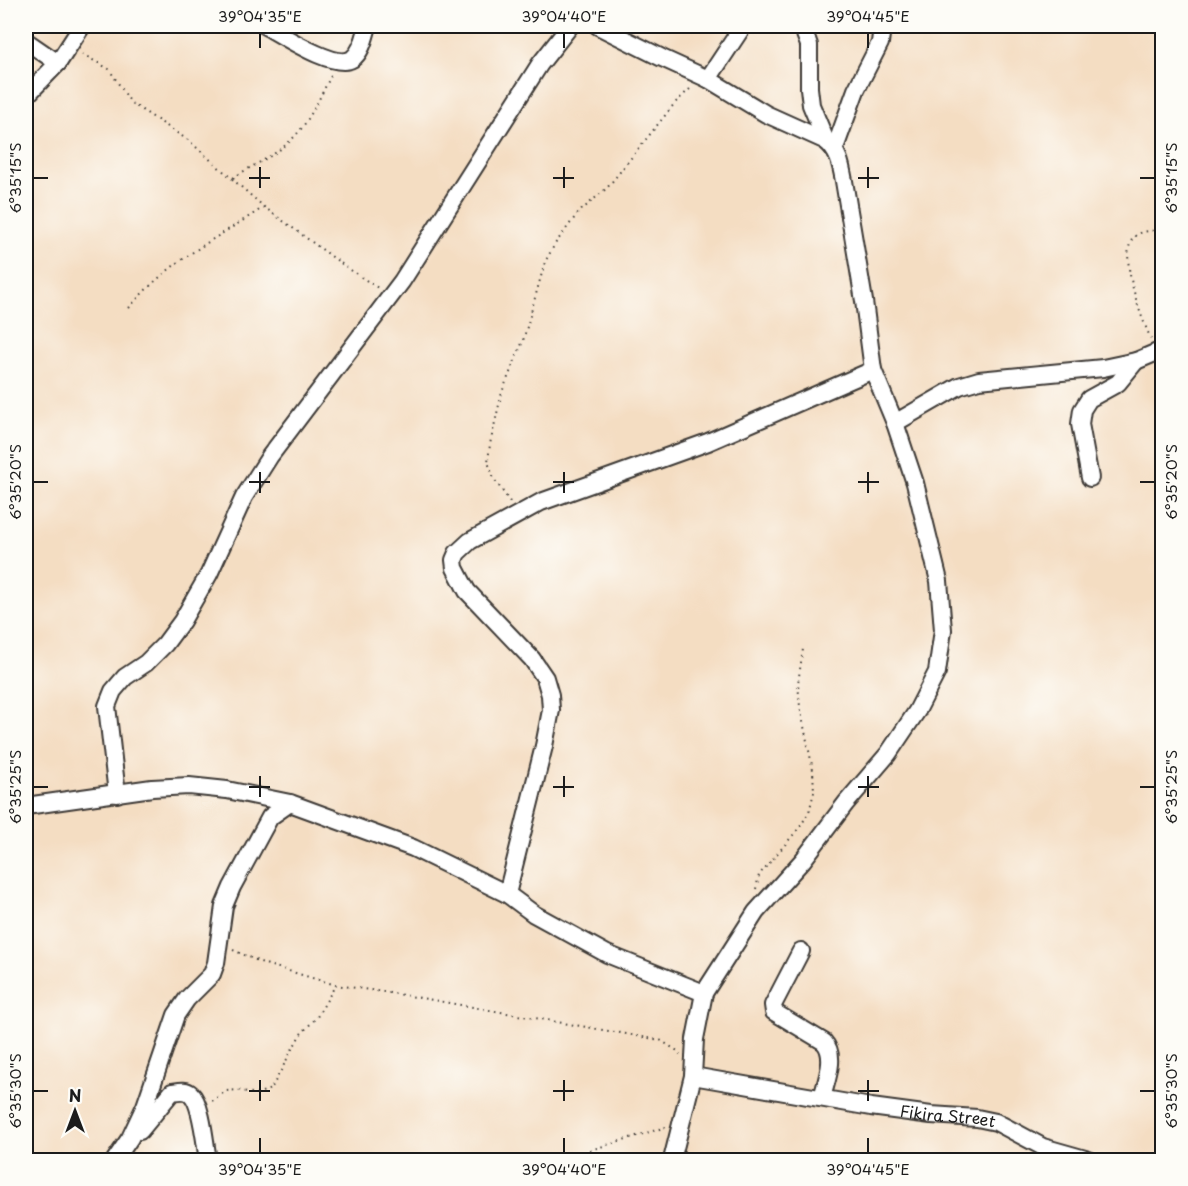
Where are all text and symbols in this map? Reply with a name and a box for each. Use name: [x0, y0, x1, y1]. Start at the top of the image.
text: 39°04'35"E: [218, 4, 302, 27]
text: 39°04'40"E: [521, 4, 607, 27]
text: 39°04'45"E: [826, 4, 910, 27]
text: 6°35'15"S: [3, 142, 26, 214]
text: 6°35'15"S: [1159, 142, 1182, 214]
text: 6°35'20"S: [3, 444, 26, 520]
text: 6°35'20"S: [1159, 444, 1182, 520]
text: 6°35'25"S: [3, 750, 26, 824]
text: 6°35'25"S: [1159, 750, 1182, 824]
text: 6°35'30"S: [3, 1053, 26, 1129]
text: 6°35'30"S: [1159, 1053, 1182, 1129]
north arrow: [45, 1081, 105, 1141]
text: N: [69, 1083, 81, 1107]
street label: Fikira Street: [899, 1098, 998, 1133]
text: 39°04'35"E: [218, 1157, 302, 1180]
text: 39°04'40"E: [521, 1157, 607, 1180]
text: 39°04'45"E: [826, 1157, 910, 1180]

